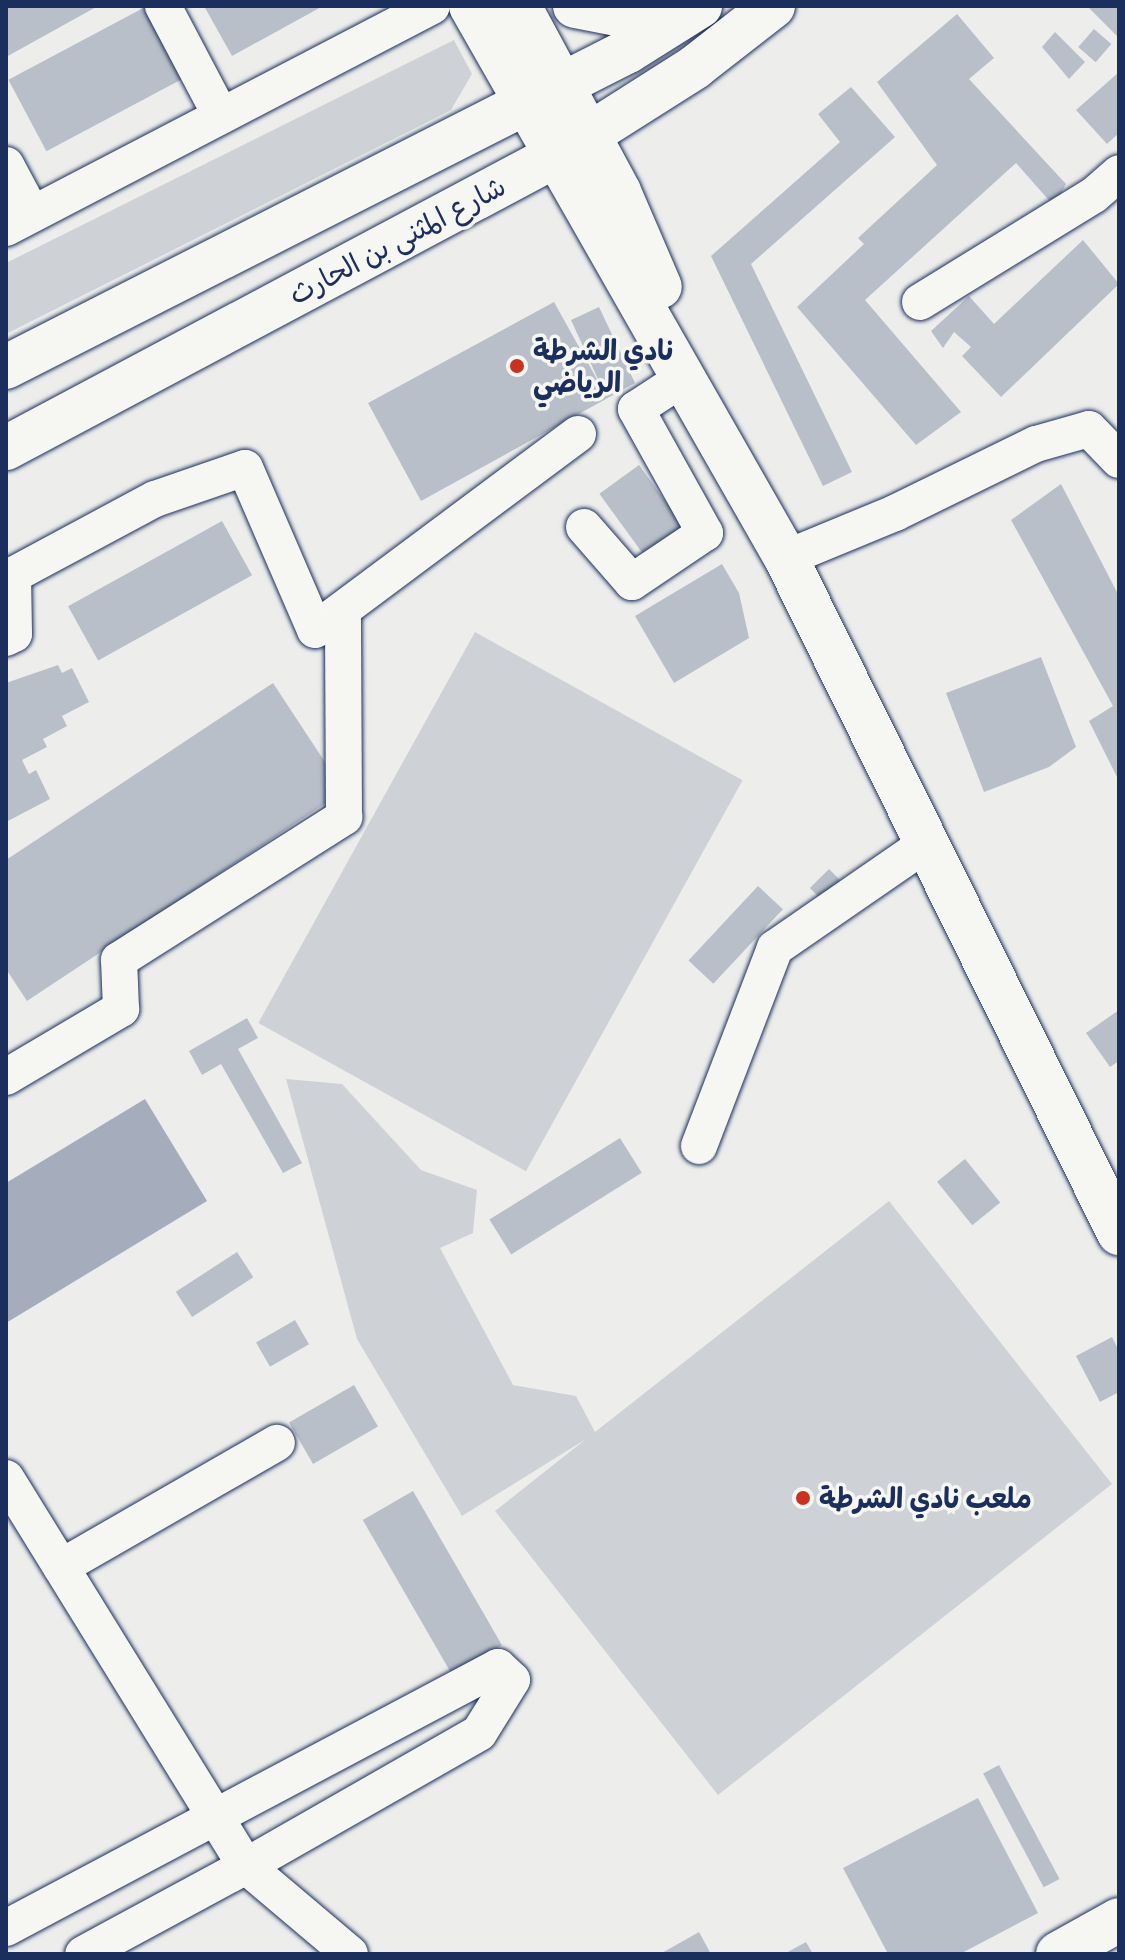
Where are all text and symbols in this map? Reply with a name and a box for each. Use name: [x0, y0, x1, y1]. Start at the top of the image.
street label: شارع المثنى بن الحارث: [283, 169, 511, 311]
place label: نادي الشرطة الرياضي: [533, 333, 673, 399]
marker: نادي الشرطة الرياضي: [508, 357, 526, 375]
place label: ملعب نادي الشرطة: [819, 1481, 1032, 1515]
marker: ملعب نادي الشرطة: [794, 1489, 812, 1507]

